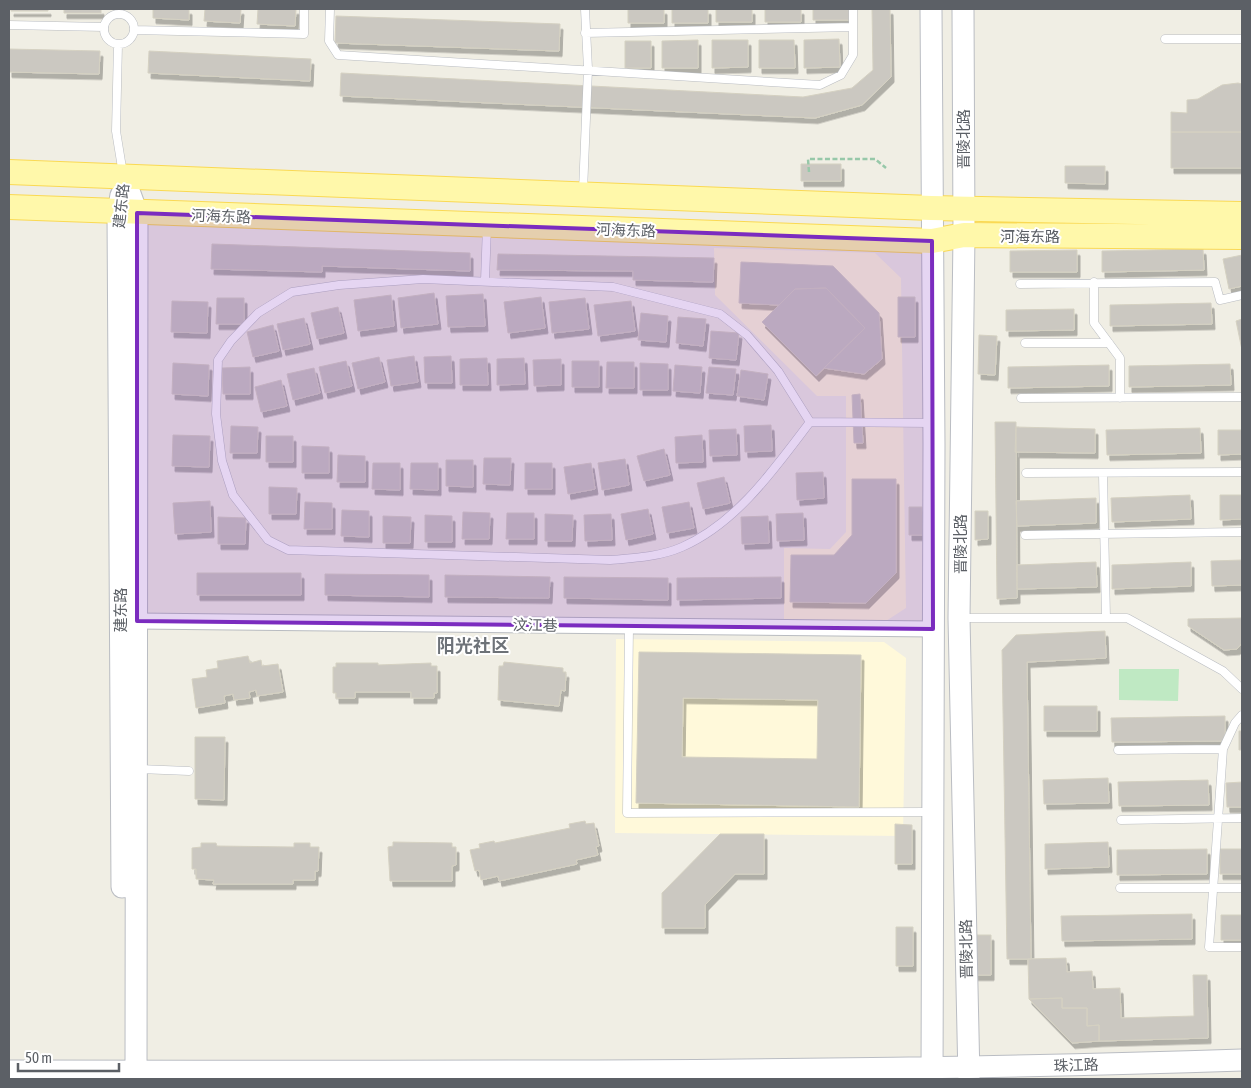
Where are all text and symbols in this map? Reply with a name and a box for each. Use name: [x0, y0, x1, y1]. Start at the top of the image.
street label: 晋陵北路: [955, 109, 972, 169]
street label: 建东路: [110, 183, 132, 229]
street label: 河海东路: [191, 206, 251, 226]
street label: 河海东路: [596, 220, 656, 240]
street label: 河海东路: [1000, 228, 1060, 245]
street label: 晋陵北路: [952, 514, 969, 574]
street label: 建东路: [112, 587, 129, 633]
street label: 汶江巷: [512, 616, 558, 634]
district label: 阳光社区: [437, 635, 509, 656]
street label: 晋陵北路: [957, 919, 975, 979]
scale bar: [18, 1040, 119, 1072]
text: 50 m: [25, 1049, 52, 1066]
street label: 珠江路: [1053, 1056, 1099, 1074]

